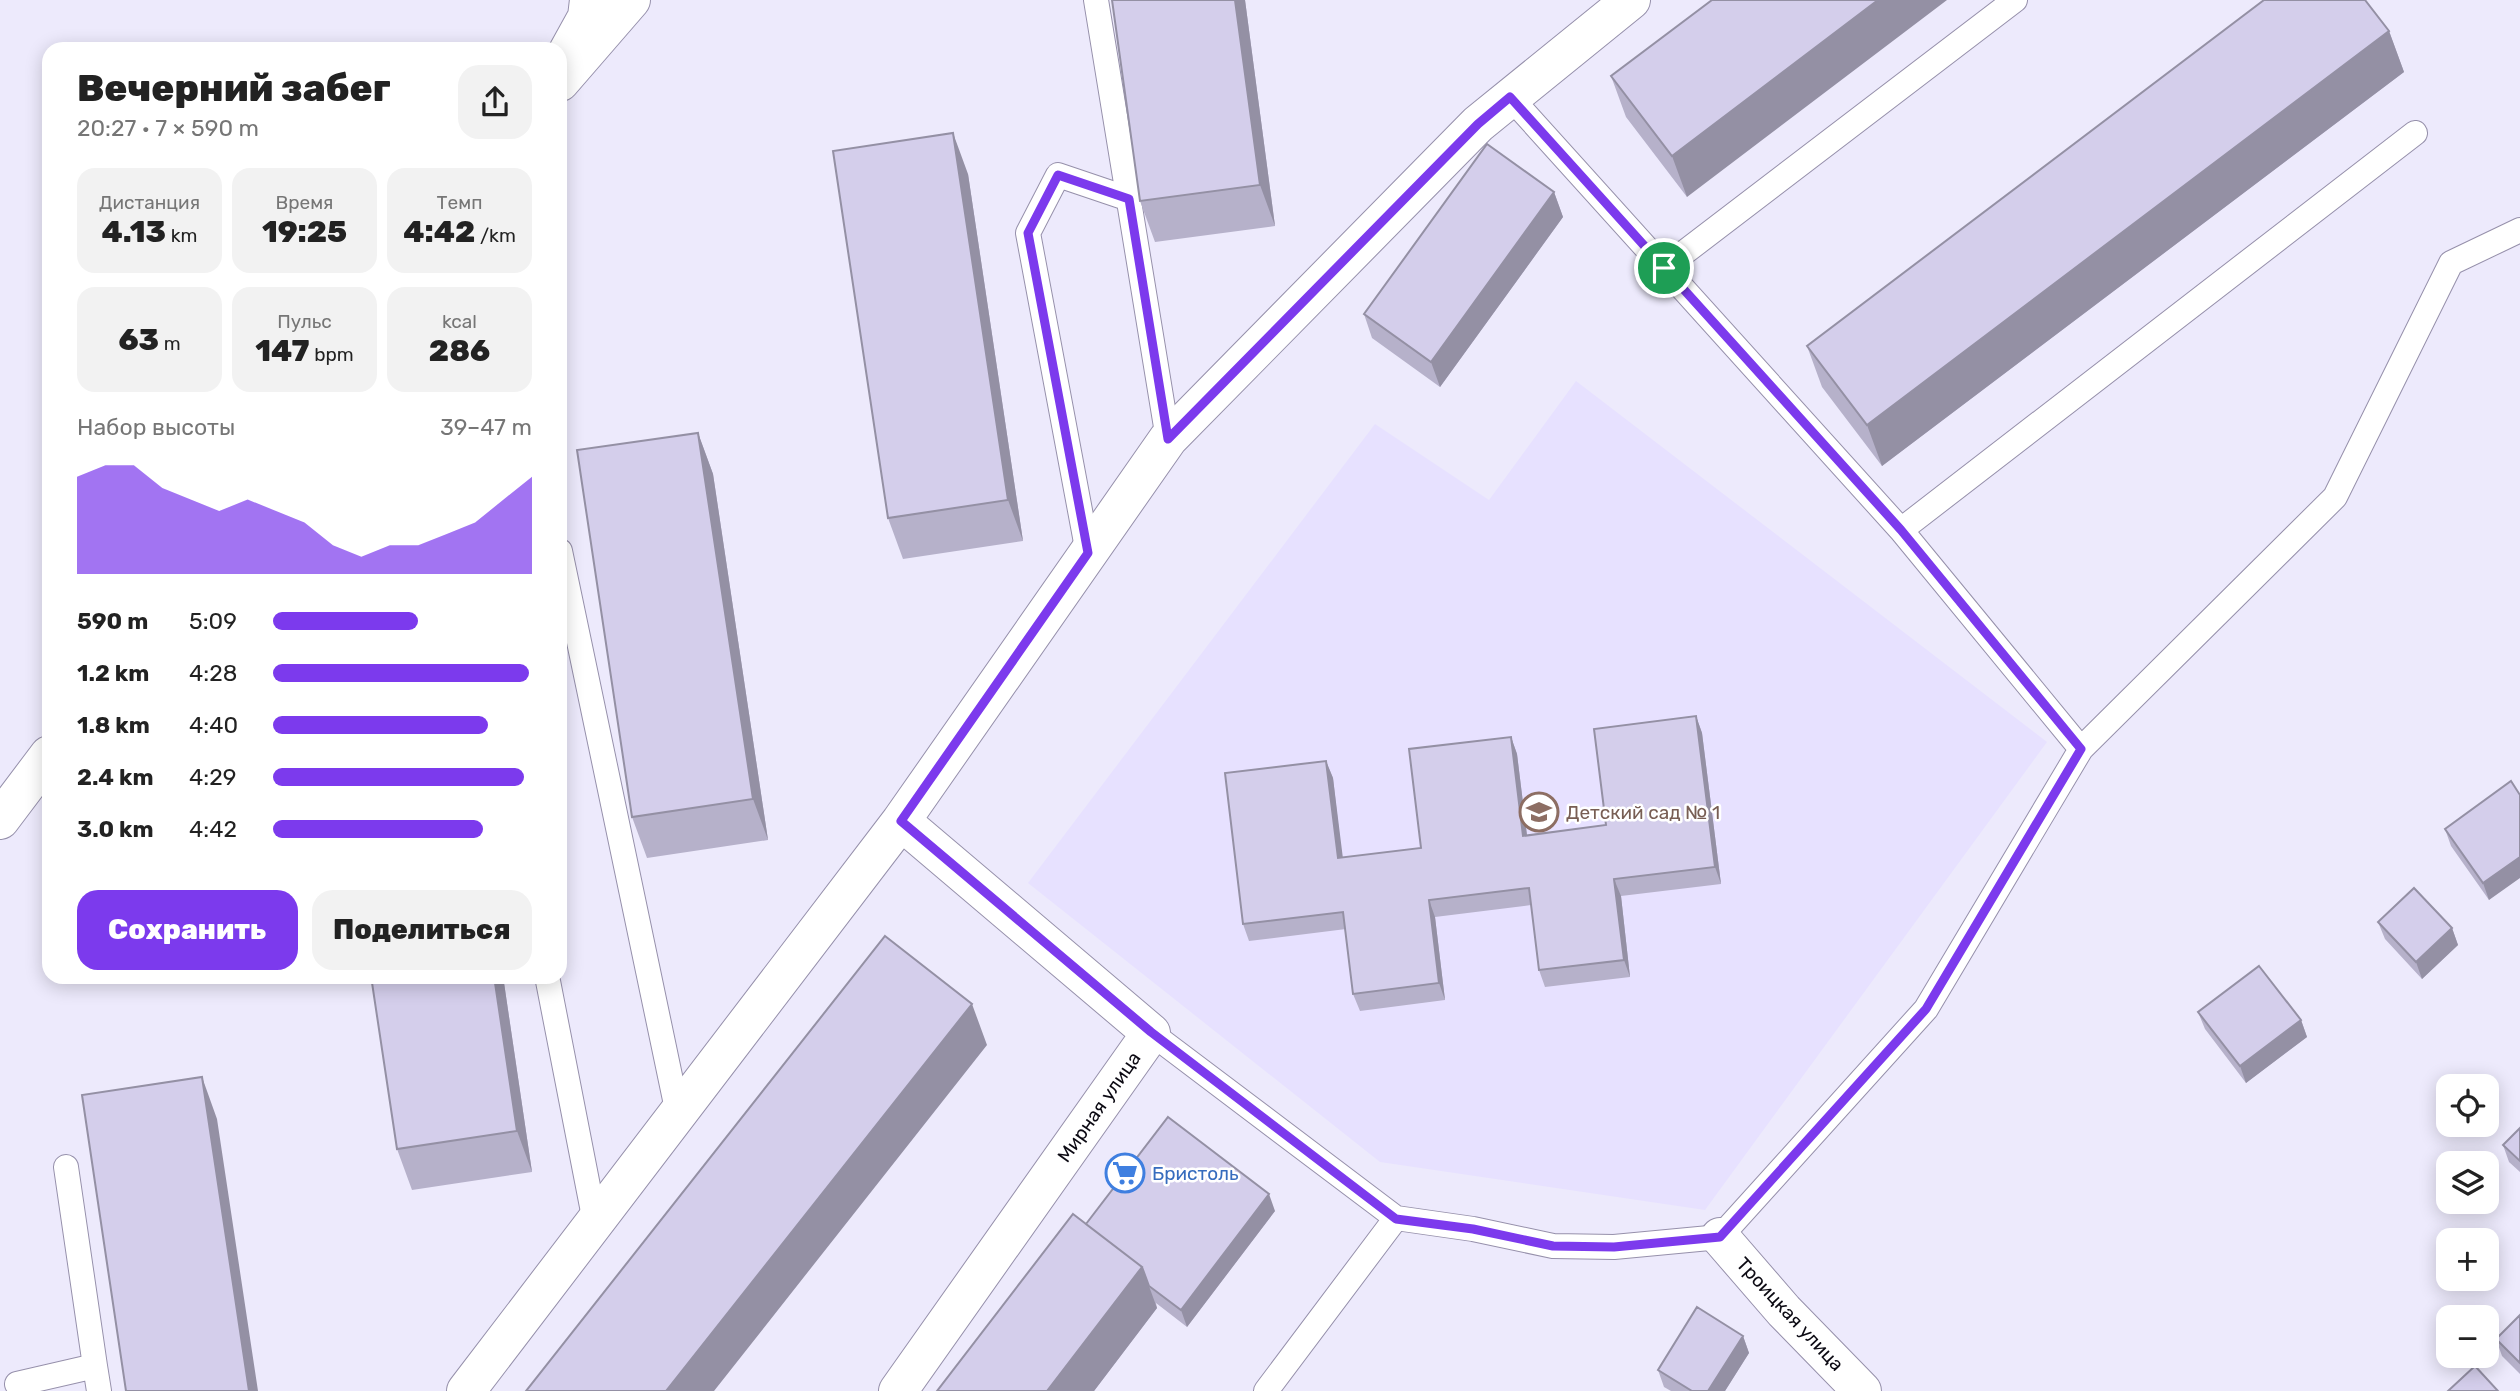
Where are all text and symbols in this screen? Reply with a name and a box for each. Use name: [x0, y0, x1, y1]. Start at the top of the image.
text: Вечерний забег: [77, 65, 391, 111]
button: share: [458, 65, 532, 139]
text: 20:27 · 7 × 590 m: [77, 114, 259, 142]
text: Дистанция: [99, 191, 200, 214]
text: Время: [276, 191, 333, 214]
text: Темп: [437, 191, 482, 214]
text: 4.13: [102, 214, 166, 250]
text: 19:25: [262, 214, 347, 250]
text: 4:42: [403, 214, 475, 250]
text: km: [166, 224, 197, 247]
text: /km: [475, 224, 516, 247]
pin: [1634, 238, 1694, 298]
icon: arrive: [1645, 249, 1683, 287]
text: Пульс: [277, 310, 332, 333]
text: kcal: [442, 310, 477, 333]
text: 63: [118, 322, 159, 358]
text: m: [159, 332, 181, 355]
text: 147: [255, 333, 310, 369]
text: 286: [429, 333, 490, 369]
text: bpm: [310, 343, 354, 366]
text: Набор высоты: [77, 413, 235, 441]
text: 39–47 m: [440, 413, 532, 441]
text: 590 m: [77, 607, 148, 635]
text: 5:09: [189, 607, 237, 635]
text: 1.2 km: [77, 659, 149, 687]
text: 4:28: [189, 659, 237, 687]
text: 1.8 km: [77, 711, 150, 739]
text: 4:40: [189, 711, 238, 739]
text: 2.4 km: [77, 763, 153, 791]
text: 4:29: [189, 763, 236, 791]
school or university icon: Детский сад № 1: [1518, 791, 1560, 833]
place label: Детский сад № 1: [1566, 801, 1720, 824]
text: 3.0 km: [77, 815, 154, 843]
text: 4:42: [189, 815, 237, 843]
button: Сохранить: [77, 890, 298, 970]
button: Поделиться: [312, 890, 532, 970]
street label: Мирная улица: [1052, 1047, 1146, 1167]
map controls: [2436, 1074, 2499, 1368]
button: locate: [2436, 1074, 2499, 1137]
button: layers: [2436, 1151, 2499, 1214]
supermarket icon: Бристоль: [1104, 1152, 1146, 1194]
place label: Бристоль: [1152, 1162, 1239, 1185]
button: +: [2436, 1228, 2499, 1291]
street label: Троицкая улица: [1732, 1252, 1848, 1376]
button: −: [2436, 1305, 2499, 1368]

